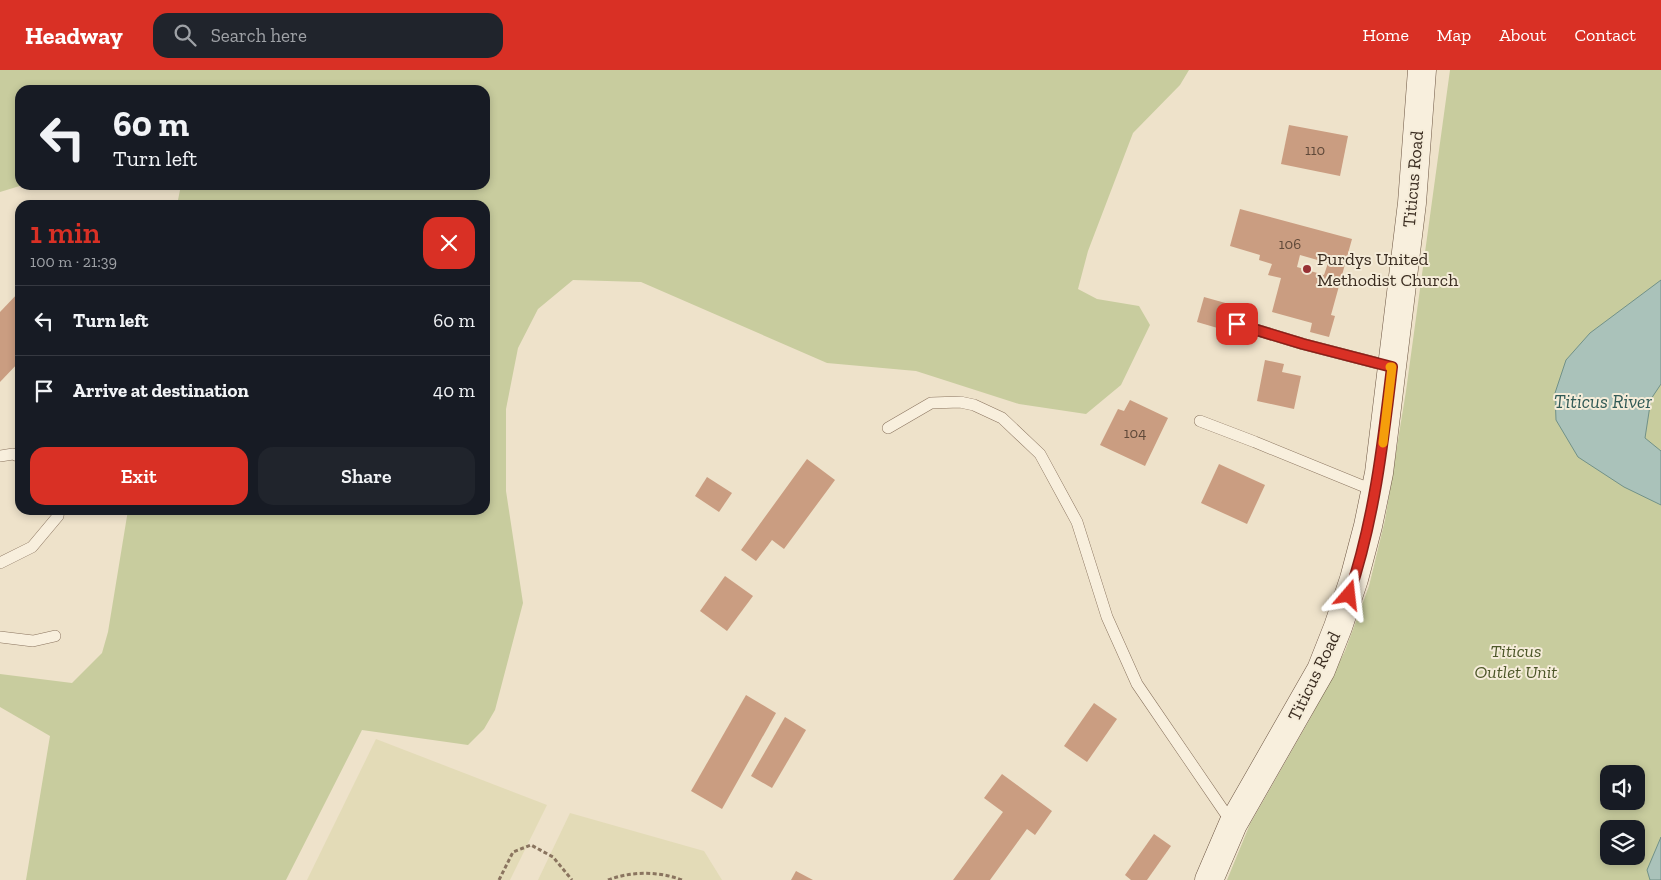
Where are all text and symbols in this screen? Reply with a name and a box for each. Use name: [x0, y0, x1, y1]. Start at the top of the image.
search box: [153, 13, 503, 58]
text: Headway: [25, 21, 123, 50]
icon: search: [171, 21, 199, 49]
text: Search here: [211, 24, 307, 47]
text: Home: [1362, 24, 1409, 46]
text: Map: [1437, 24, 1471, 46]
text: About: [1499, 24, 1546, 46]
text: Contact: [1574, 24, 1636, 46]
text: 60 m: [113, 103, 189, 145]
icon: left: [30, 105, 95, 170]
street label: Titicus Road: [1398, 130, 1428, 228]
house number: 110: [1305, 141, 1325, 159]
text: Turn left: [113, 145, 197, 172]
text: 1 min: [30, 215, 100, 251]
button: close: [423, 217, 475, 269]
house number: 106: [1279, 235, 1301, 253]
place label: Purdys United Methodist Church: [1317, 248, 1458, 291]
text: 100 m · 21:39: [30, 252, 117, 271]
marker: Purdys United Methodist Church: [1301, 263, 1313, 275]
pin: [1216, 303, 1258, 345]
icon: left: [30, 307, 58, 335]
text: Turn left: [73, 309, 148, 332]
text: 60 m: [433, 309, 475, 332]
icon: arrive: [1223, 310, 1251, 338]
icon: arrive: [30, 377, 58, 405]
text: Arrive at destination: [73, 379, 249, 402]
text: 40 m: [433, 379, 475, 402]
water label: Titicus River: [1554, 390, 1652, 413]
house number: 104: [1124, 424, 1146, 442]
button: Exit: [30, 447, 248, 505]
button: Share: [258, 447, 475, 505]
position arrow: [1322, 568, 1374, 620]
street label: Titicus Road: [1283, 627, 1345, 724]
park label: Titicus Outlet Unit: [1475, 640, 1557, 683]
map controls: [1600, 765, 1645, 865]
button: sound: [1600, 765, 1645, 810]
button: layers: [1600, 820, 1645, 865]

